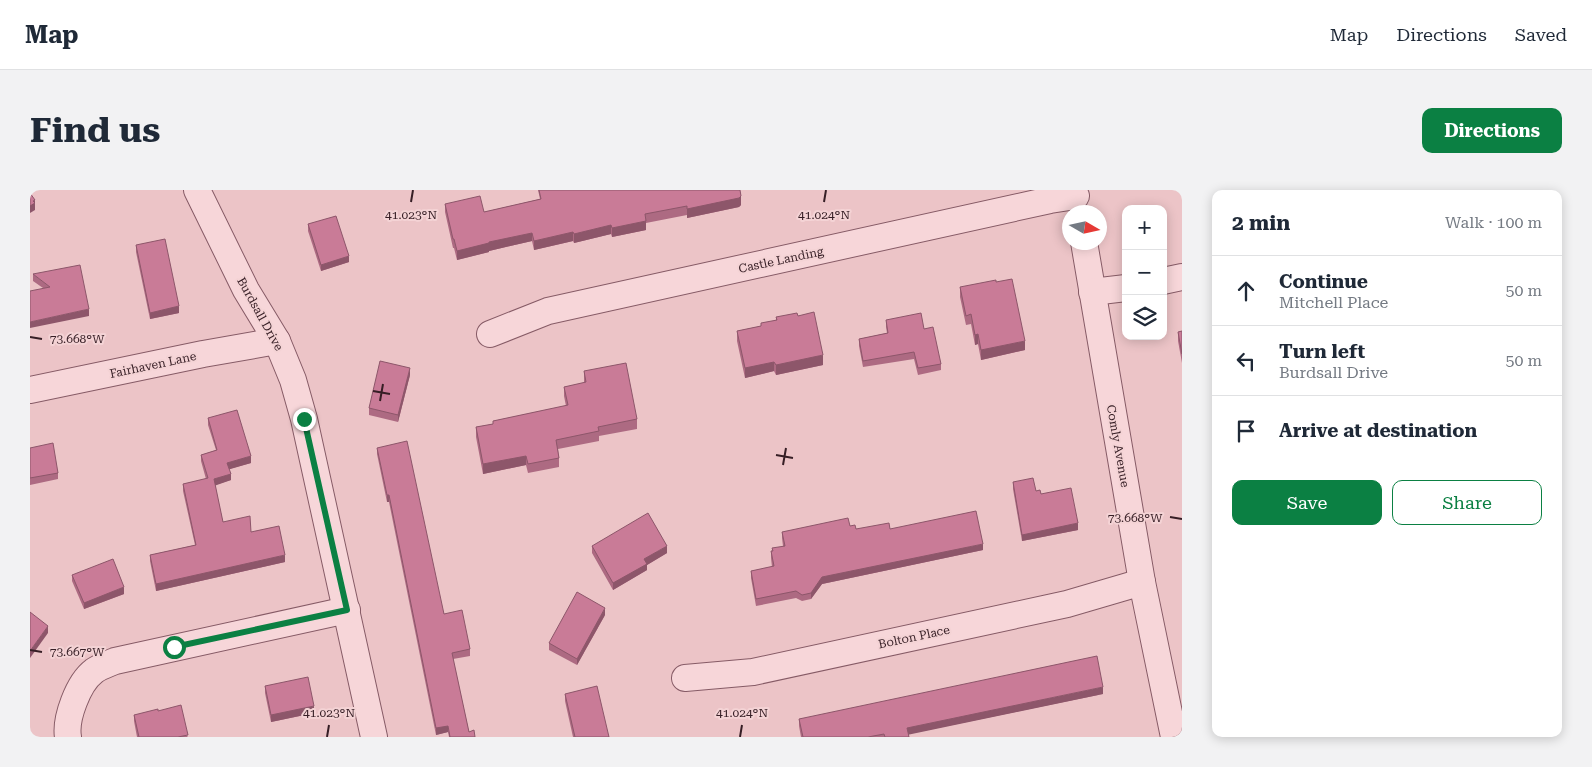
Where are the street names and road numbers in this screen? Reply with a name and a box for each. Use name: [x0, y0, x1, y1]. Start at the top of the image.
street label: Castle Landing: [737, 244, 825, 276]
street label: Burdsall Drive: [234, 275, 286, 354]
street label: Fairhaven Lane: [108, 349, 198, 381]
street label: Comly Avenue: [1104, 404, 1132, 489]
street label: Bolton Place: [877, 623, 951, 651]

